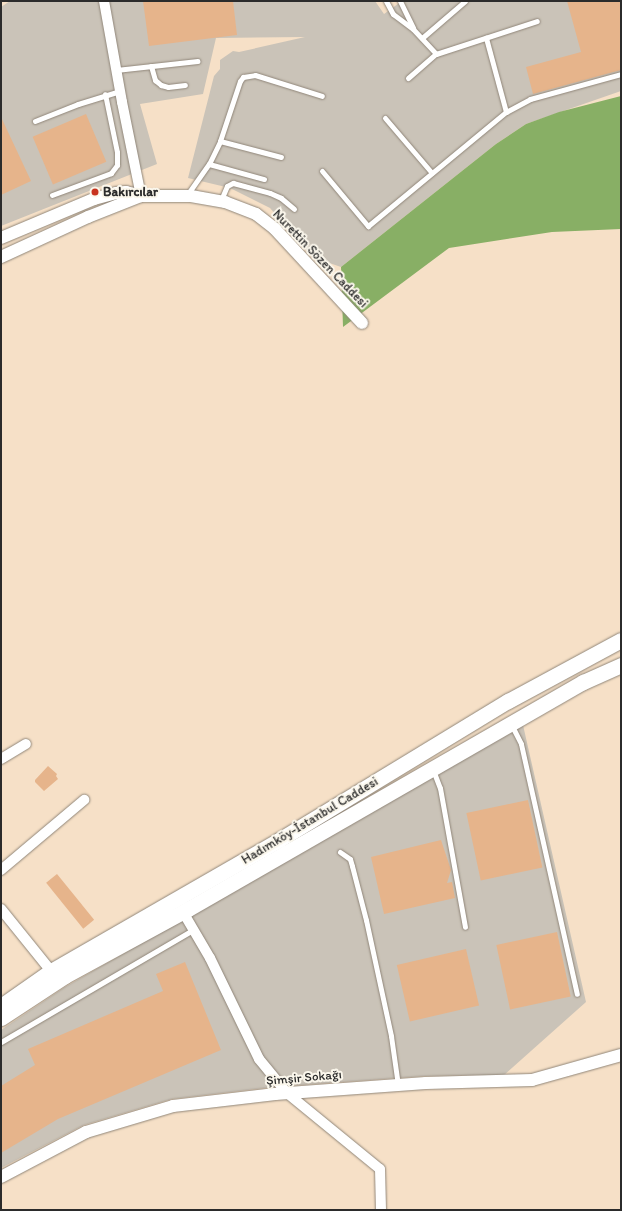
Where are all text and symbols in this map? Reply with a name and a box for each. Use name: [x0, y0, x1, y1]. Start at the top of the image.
place label: Bakırcılar: [103, 184, 158, 200]
marker: Bakırcılar: [90, 187, 100, 197]
street label: Nurettin Sözen Caddesi: [269, 207, 371, 311]
street label: Hadımköy-İstanbul Caddesi: [239, 774, 381, 868]
street label: Şimşir Sokağı: [266, 1067, 342, 1089]

